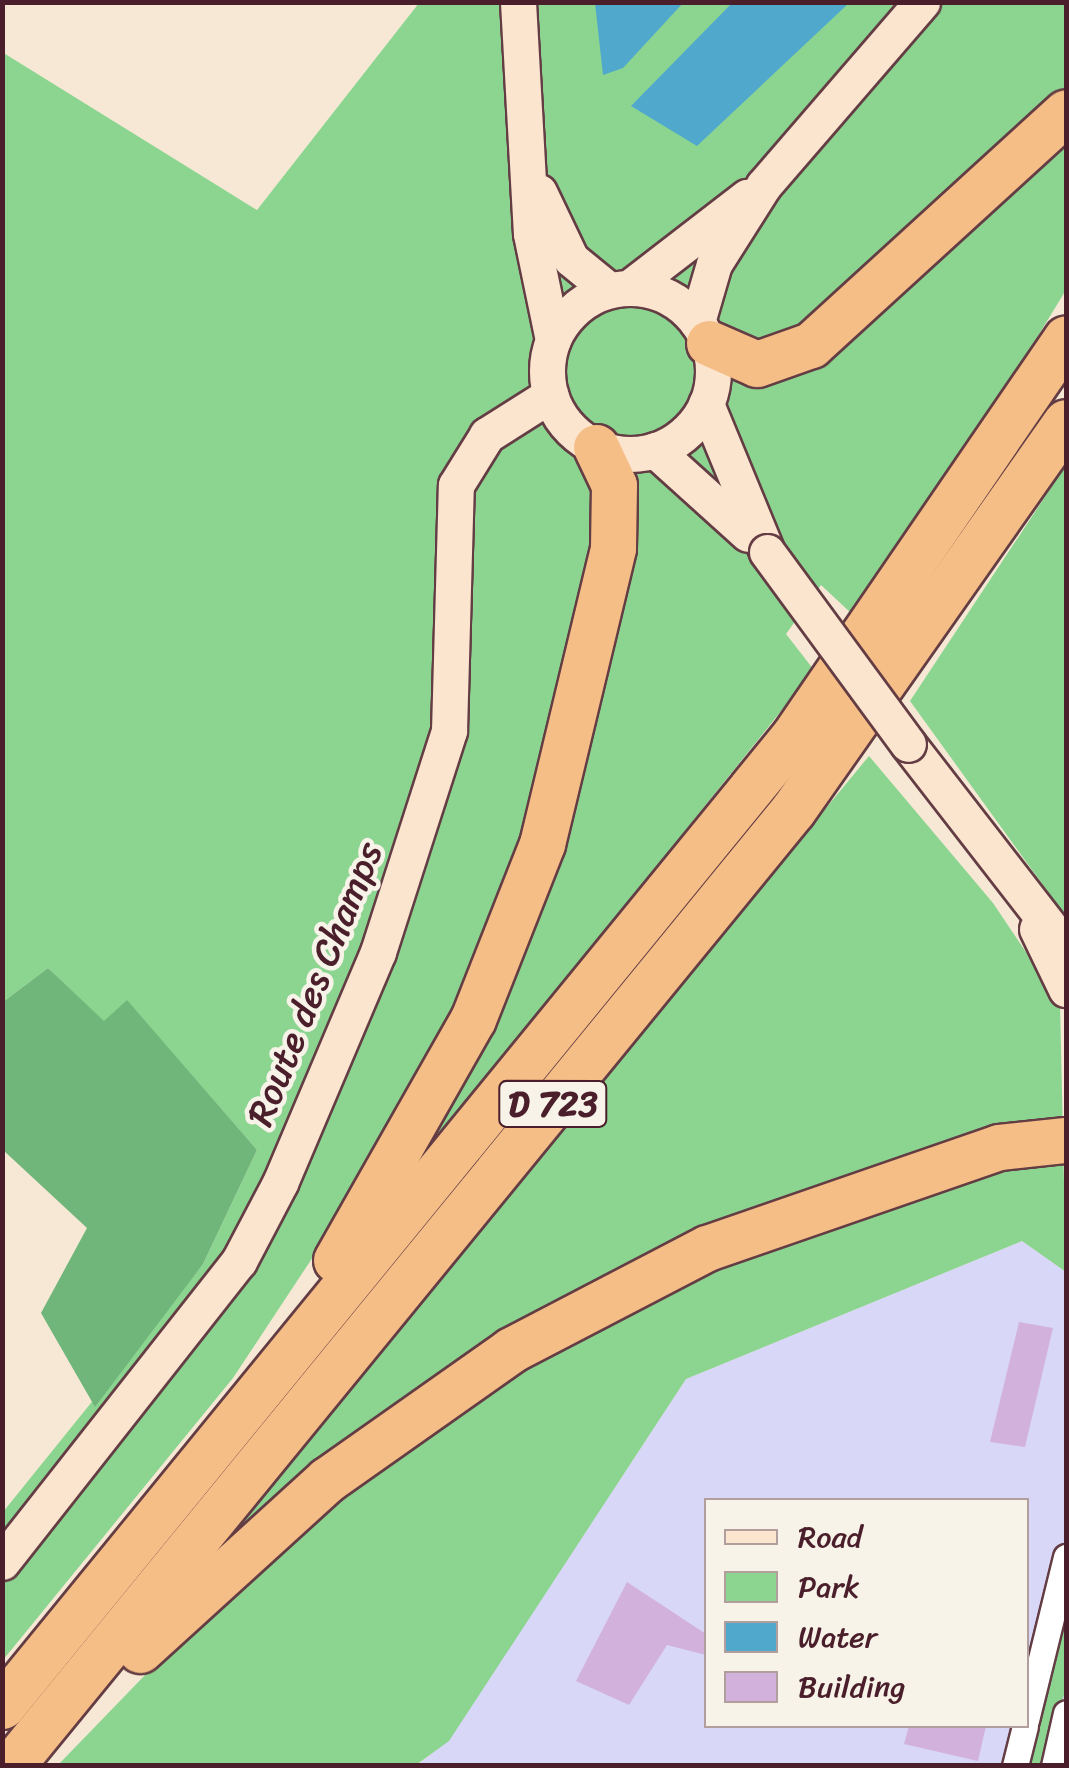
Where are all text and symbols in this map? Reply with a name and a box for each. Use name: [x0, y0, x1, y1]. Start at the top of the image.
street label: Route des Champs: [237, 835, 393, 1133]
road number: D 723: [498, 1074, 608, 1134]
legend: [704, 1498, 1029, 1728]
text: Road: [798, 1510, 862, 1564]
text: Park: [798, 1560, 860, 1614]
text: Water: [798, 1610, 877, 1664]
text: Building: [798, 1660, 905, 1714]

